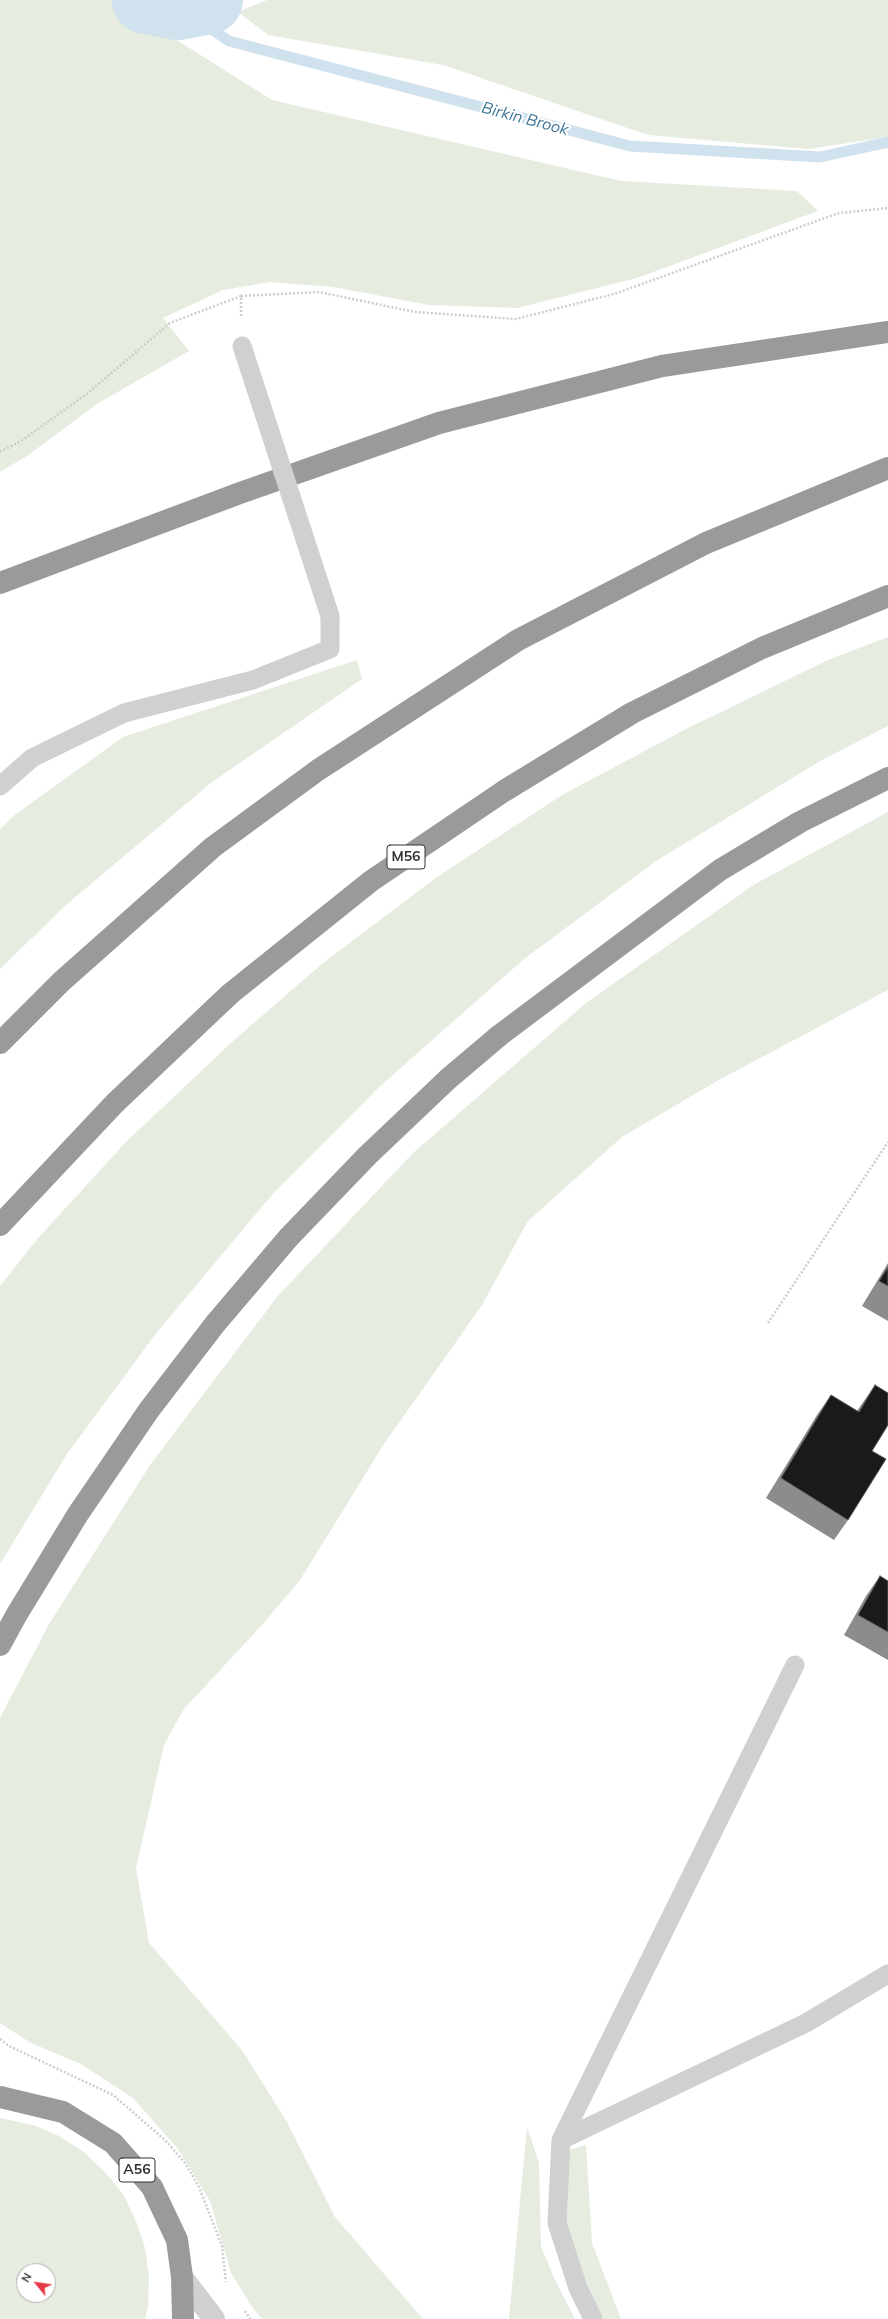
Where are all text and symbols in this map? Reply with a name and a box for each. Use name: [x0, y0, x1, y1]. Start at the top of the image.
water label: Birkin Brook: [479, 98, 571, 140]
road number: M56: [387, 845, 425, 869]
road number: A56: [119, 2158, 155, 2182]
north arrow: [16, 2263, 56, 2303]
text: N: [18, 2270, 35, 2285]

